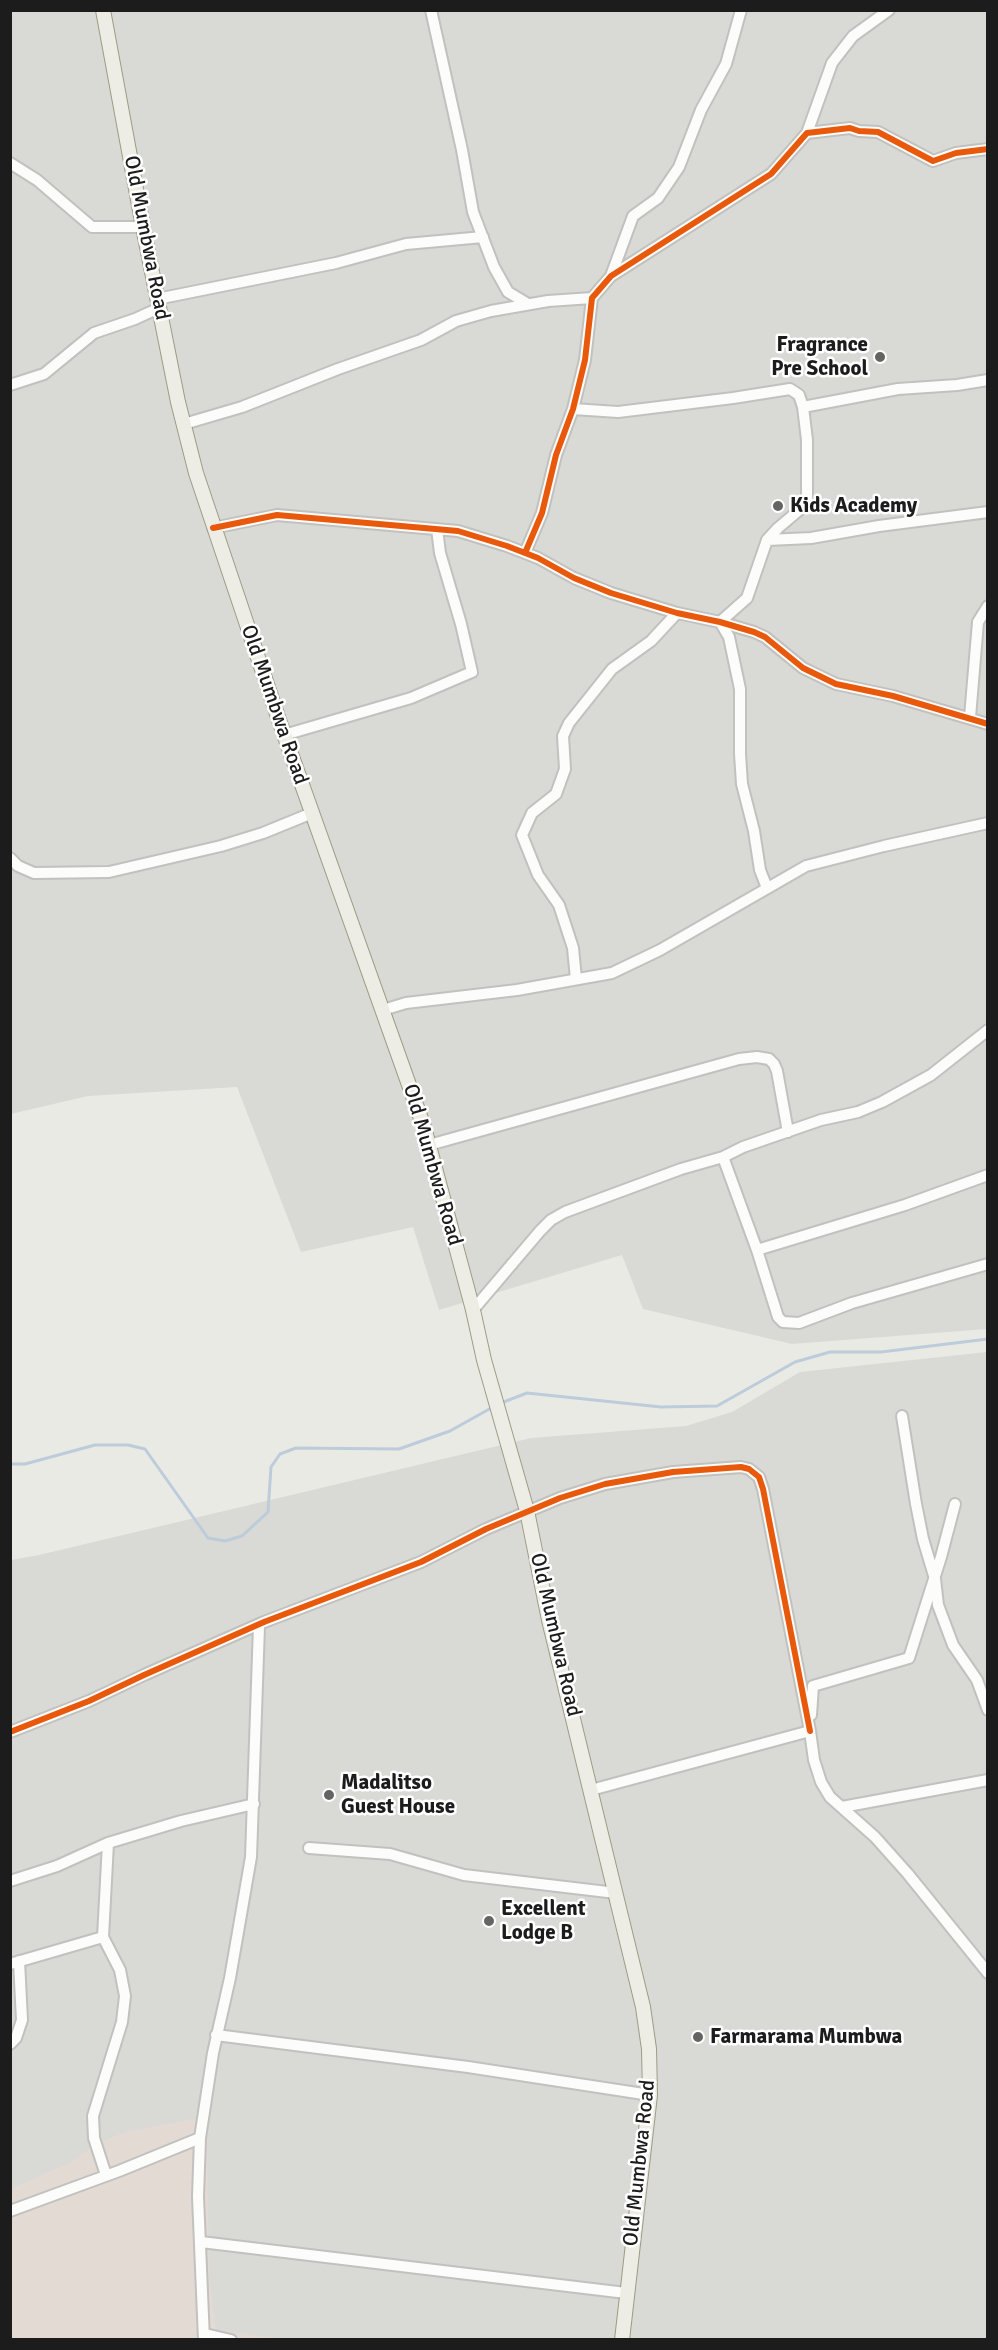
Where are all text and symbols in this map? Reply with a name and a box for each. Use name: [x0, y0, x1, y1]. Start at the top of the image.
street label: Old Mumbwa Road: [118, 154, 174, 322]
place label: Fragrance Pre School: [771, 332, 868, 382]
marker: Fragrance Pre School: [873, 350, 887, 364]
place label: Kids Academy: [790, 493, 917, 519]
marker: Kids Academy: [771, 499, 785, 513]
street label: Old Mumbwa Road: [235, 622, 313, 788]
street label: Old Mumbwa Road: [397, 1081, 467, 1249]
street label: Old Mumbwa Road: [524, 1551, 586, 1719]
place label: Madalitso Guest House: [341, 1770, 455, 1820]
marker: Madalitso Guest House: [322, 1788, 336, 1802]
place label: Excellent Lodge B: [501, 1896, 586, 1946]
marker: Excellent Lodge B: [482, 1914, 496, 1928]
place label: Farmarama Mumbwa: [710, 2024, 902, 2050]
marker: Farmarama Mumbwa: [691, 2030, 705, 2044]
street label: Old Mumbwa Road: [619, 2079, 661, 2247]

